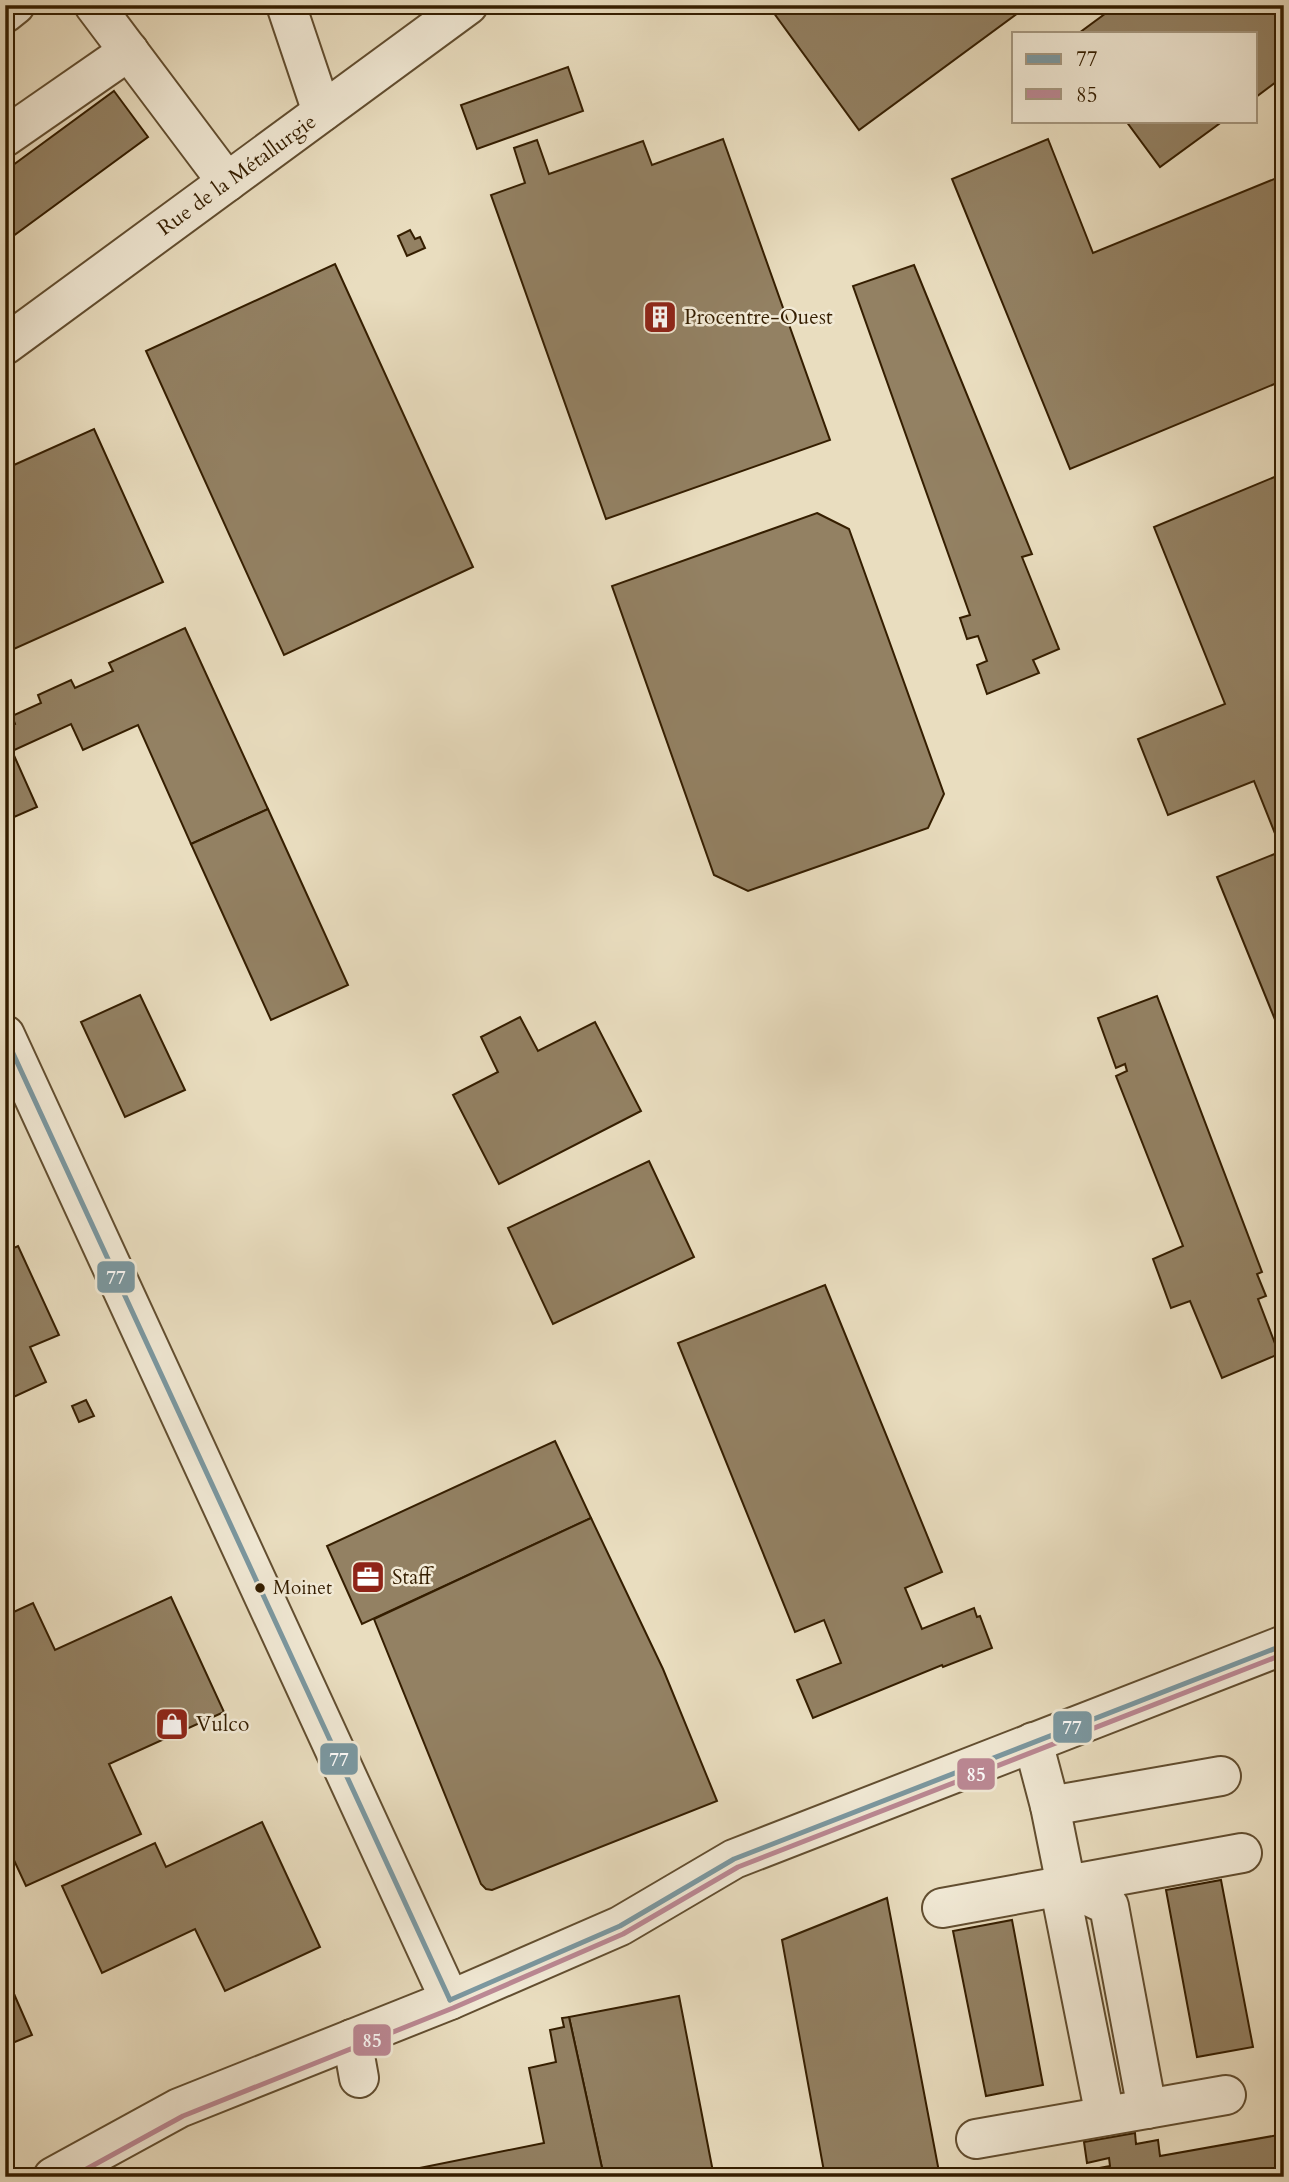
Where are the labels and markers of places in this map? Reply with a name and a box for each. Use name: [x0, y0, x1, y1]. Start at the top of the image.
building icon: Procentre-Ouest: [641, 298, 679, 336]
place label: Procentre-Ouest: [684, 303, 833, 332]
office icon: Staff: [349, 1558, 387, 1596]
place label: Staff: [392, 1563, 434, 1592]
place label: Moinet: [273, 1575, 332, 1601]
marker: Moinet: [253, 1581, 267, 1595]
shop icon: Vulco: [153, 1705, 191, 1743]
place label: Vulco: [196, 1710, 249, 1739]

